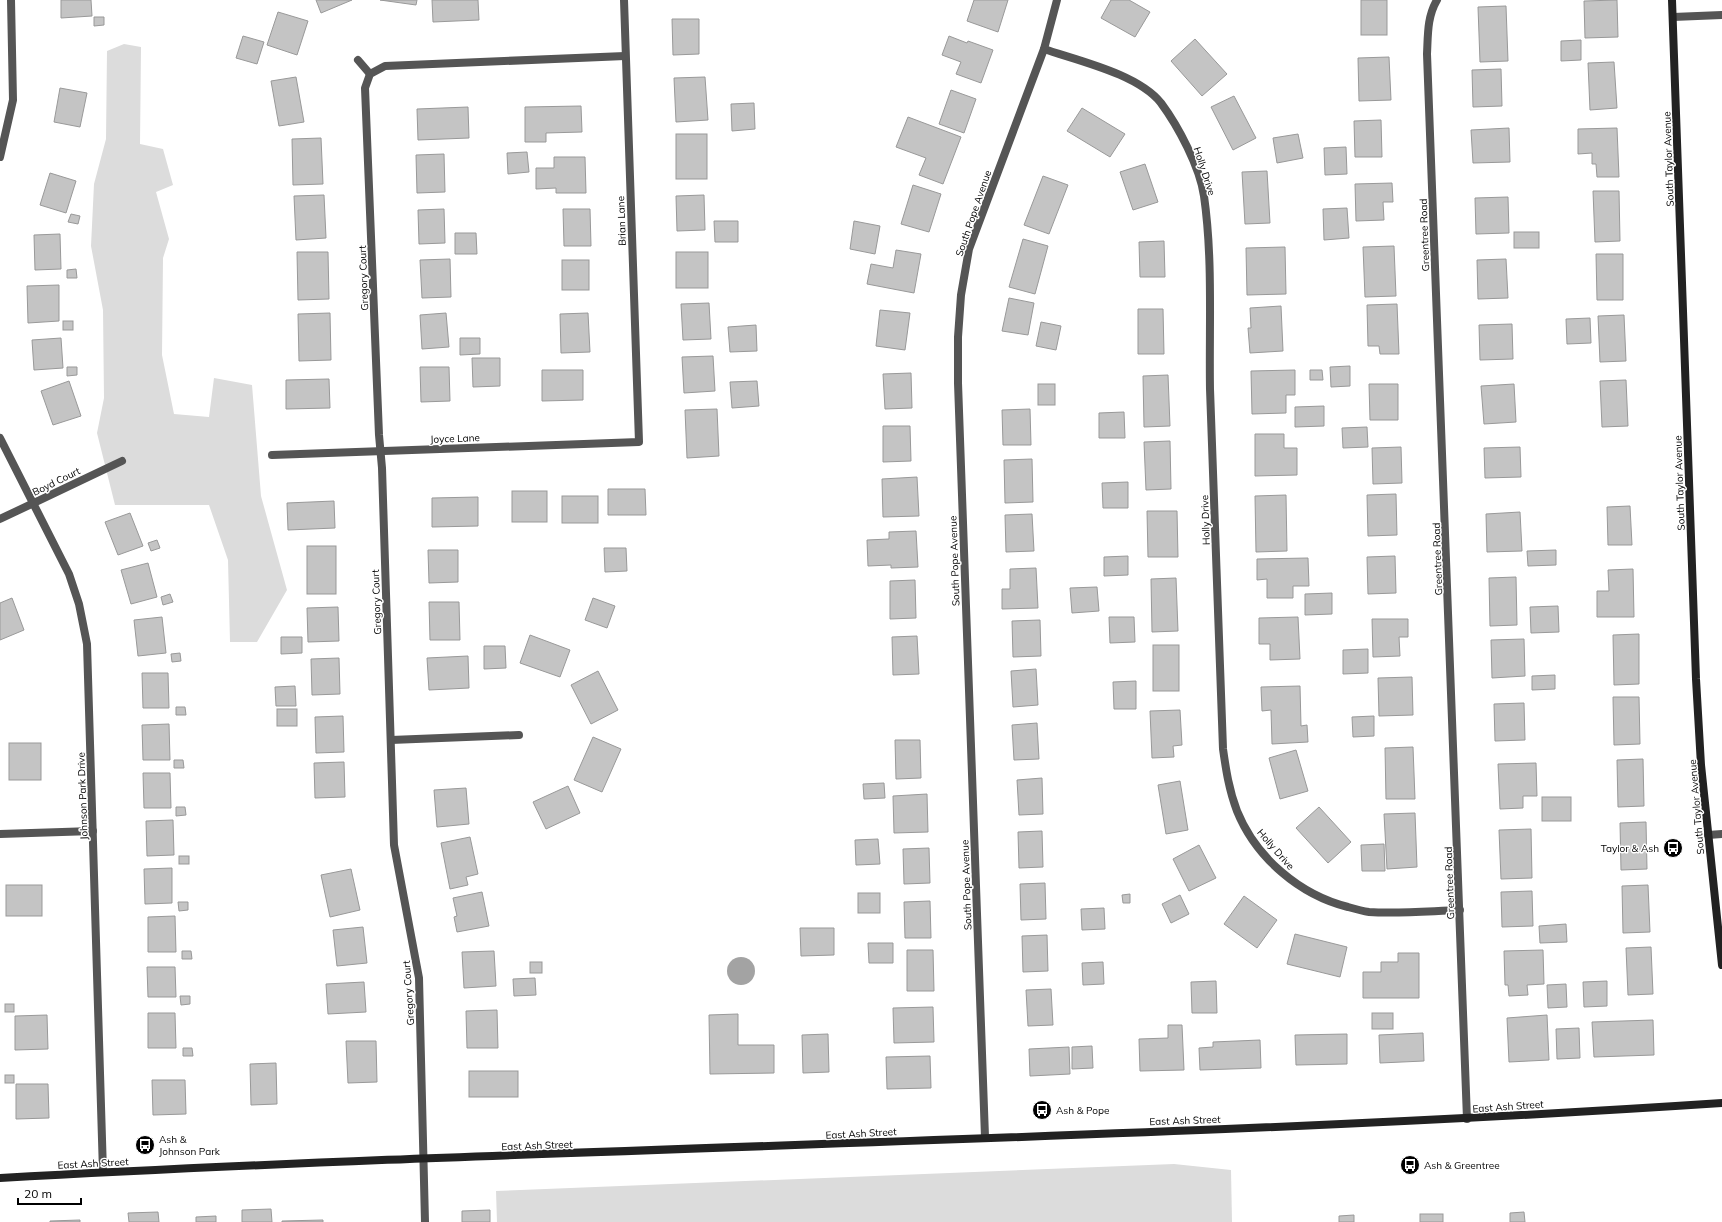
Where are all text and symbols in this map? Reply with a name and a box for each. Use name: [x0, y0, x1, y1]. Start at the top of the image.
street label: South Taylor Avenue: [1660, 111, 1677, 207]
street label: Holly Drive: [1191, 145, 1218, 197]
street label: South Pope Avenue: [953, 168, 994, 258]
street label: Brian Lane: [614, 196, 629, 246]
street label: Greentree Road: [1417, 198, 1432, 272]
street label: Gregory Court: [356, 245, 371, 311]
street label: Joyce Lane: [430, 431, 480, 446]
street label: South Taylor Avenue: [1671, 435, 1688, 531]
street label: Boyd Court: [30, 464, 83, 499]
street label: Holly Drive: [1198, 495, 1213, 545]
street label: South Pope Avenue: [946, 516, 963, 606]
street label: Greentree Road: [1430, 522, 1445, 596]
street label: Gregory Court: [369, 569, 384, 635]
street label: Johnson Park Drive: [74, 752, 91, 840]
street label: South Taylor Avenue: [1686, 759, 1707, 855]
street label: Holly Drive: [1254, 826, 1297, 873]
bus stop icon: Taylor & Ash: [1662, 837, 1684, 859]
street label: South Pope Avenue: [958, 840, 975, 930]
place label: Taylor & Ash: [1601, 842, 1659, 855]
street label: Greentree Road: [1442, 846, 1457, 920]
street label: Gregory Court: [400, 959, 417, 1026]
street label: East Ash Street: [1472, 1097, 1544, 1115]
bus stop icon: Ash & Pope: [1031, 1099, 1053, 1121]
place label: Ash & Pope: [1056, 1104, 1109, 1117]
street label: East Ash Street: [1149, 1113, 1221, 1128]
street label: East Ash Street: [825, 1125, 897, 1142]
place label: Ash & Johnson Park: [159, 1133, 221, 1158]
bus stop icon: Ash & Johnson Park: [134, 1134, 156, 1156]
street label: East Ash Street: [501, 1138, 573, 1153]
bus stop icon: Ash & Greentree: [1399, 1154, 1421, 1176]
street label: East Ash Street: [57, 1155, 129, 1172]
place label: Ash & Greentree: [1424, 1159, 1500, 1172]
scale bar: [18, 1180, 81, 1206]
text: 20 m: [24, 1186, 52, 1201]

